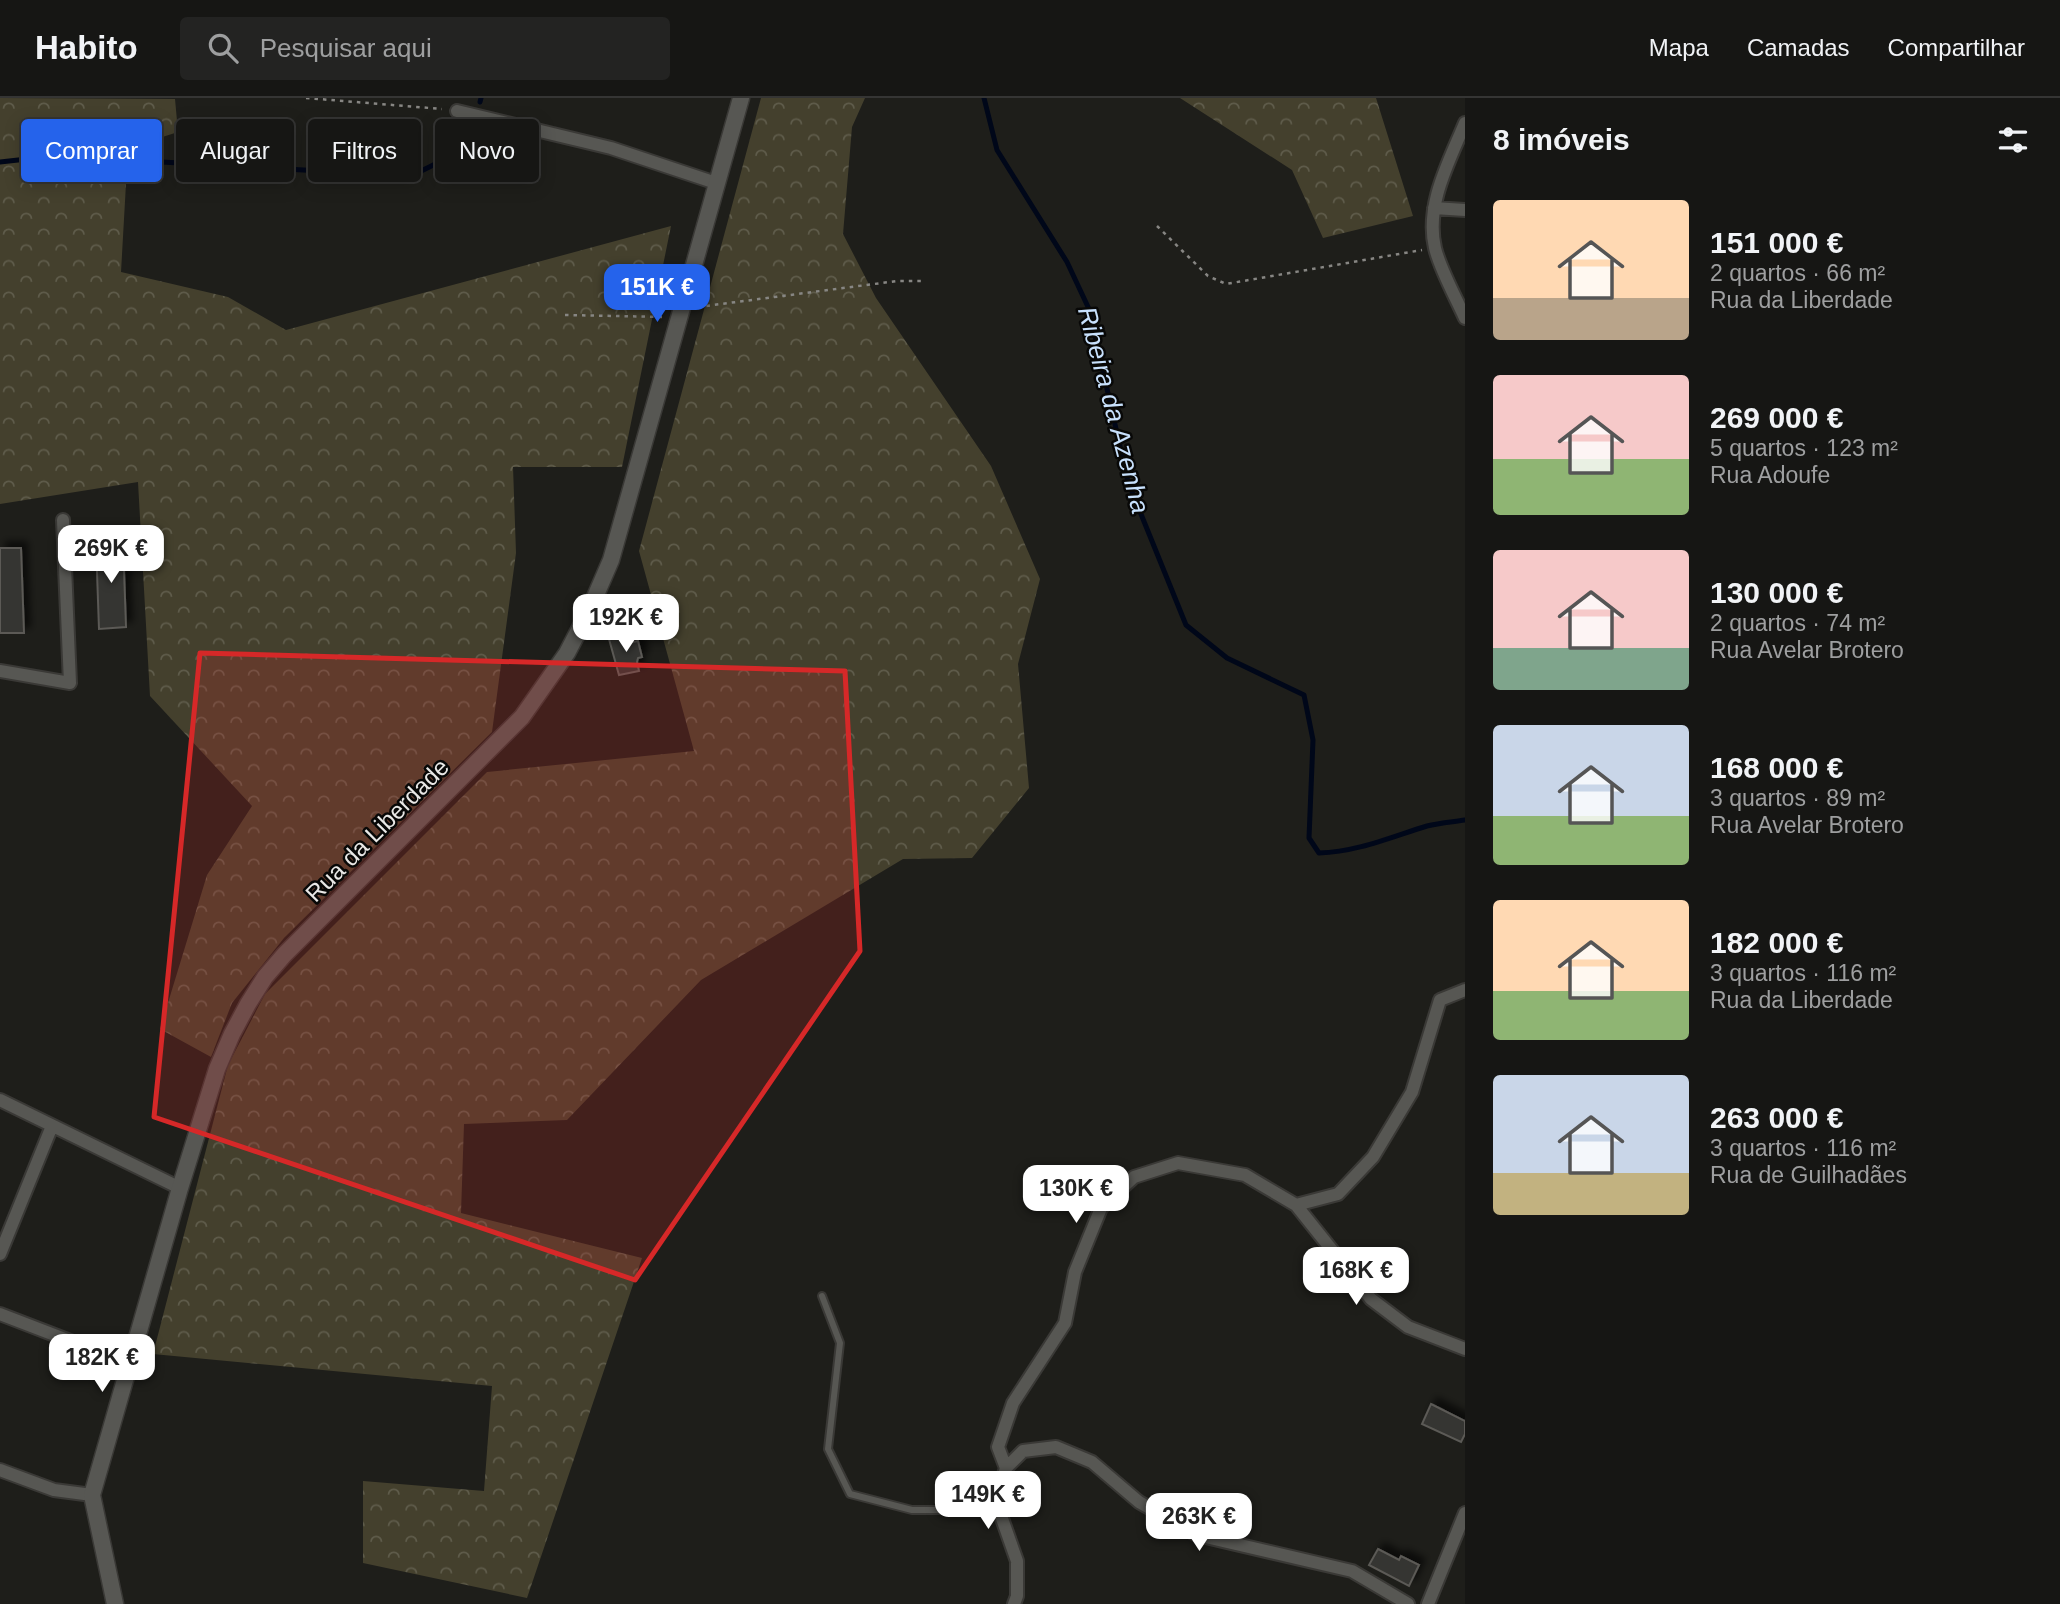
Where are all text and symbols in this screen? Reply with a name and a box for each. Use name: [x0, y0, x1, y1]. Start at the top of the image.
search box: [180, 17, 670, 80]
text: Habito: [35, 29, 138, 66]
icon: search: [204, 29, 242, 67]
text: Pesquisar aqui: [260, 33, 432, 63]
text: Mapa: [1649, 34, 1709, 61]
text: Camadas: [1747, 34, 1850, 61]
text: Compartilhar: [1888, 34, 2025, 61]
chip: Comprar: [21, 119, 162, 182]
chip: Alugar: [176, 119, 294, 182]
chip: Filtros: [308, 119, 421, 182]
chip: Novo: [435, 119, 539, 182]
icon: filters: [1994, 121, 2032, 159]
text: 8 imóveis: [1493, 123, 1630, 156]
text: 151 000 €: [1710, 226, 1843, 259]
icon: home: [1549, 228, 1633, 312]
text: 2 quartos · 66 m²: [1710, 260, 1885, 286]
pin: 151K €: [600, 264, 714, 324]
text: 151K €: [620, 274, 694, 300]
text: Rua da Liberdade: [1710, 287, 1893, 313]
water label: Ribeira da Azenha: [1072, 303, 1156, 517]
text: 269 000 €: [1710, 401, 1843, 434]
icon: home: [1549, 403, 1633, 487]
text: 5 quartos · 123 m²: [1710, 435, 1898, 461]
text: Rua Adoufe: [1710, 462, 1830, 488]
pin: 269K €: [54, 526, 168, 585]
text: 269K €: [74, 535, 148, 561]
text: 130 000 €: [1710, 576, 1843, 609]
icon: home: [1549, 578, 1633, 662]
pin: 192K €: [569, 594, 683, 654]
text: 192K €: [589, 604, 663, 630]
text: 2 quartos · 74 m²: [1710, 610, 1885, 636]
text: Rua Avelar Brotero: [1710, 637, 1904, 663]
text: 168 000 €: [1710, 751, 1843, 784]
street label: Rua da Liberdade: [300, 753, 454, 907]
icon: home: [1549, 753, 1633, 837]
text: 3 quartos · 89 m²: [1710, 785, 1885, 811]
text: Rua Avelar Brotero: [1710, 812, 1904, 838]
text: 182 000 €: [1710, 926, 1843, 959]
icon: home: [1549, 928, 1633, 1012]
text: 3 quartos · 116 m²: [1710, 960, 1896, 986]
text: Rua da Liberdade: [1710, 987, 1893, 1013]
text: 263 000 €: [1710, 1101, 1843, 1134]
icon: home: [1549, 1103, 1633, 1187]
text: 3 quartos · 116 m²: [1710, 1135, 1896, 1161]
text: Rua de Guilhadães: [1710, 1162, 1907, 1188]
pin: 130K €: [1019, 1166, 1133, 1225]
text: 130K €: [1039, 1175, 1113, 1201]
pin: 168K €: [1299, 1248, 1413, 1307]
text: 168K €: [1319, 1257, 1393, 1283]
pin: 182K €: [45, 1334, 159, 1394]
text: 182K €: [65, 1344, 139, 1370]
pin: 149K €: [931, 1472, 1045, 1531]
text: 149K €: [951, 1481, 1025, 1507]
pin: 263K €: [1142, 1494, 1256, 1553]
text: 263K €: [1162, 1503, 1236, 1529]

